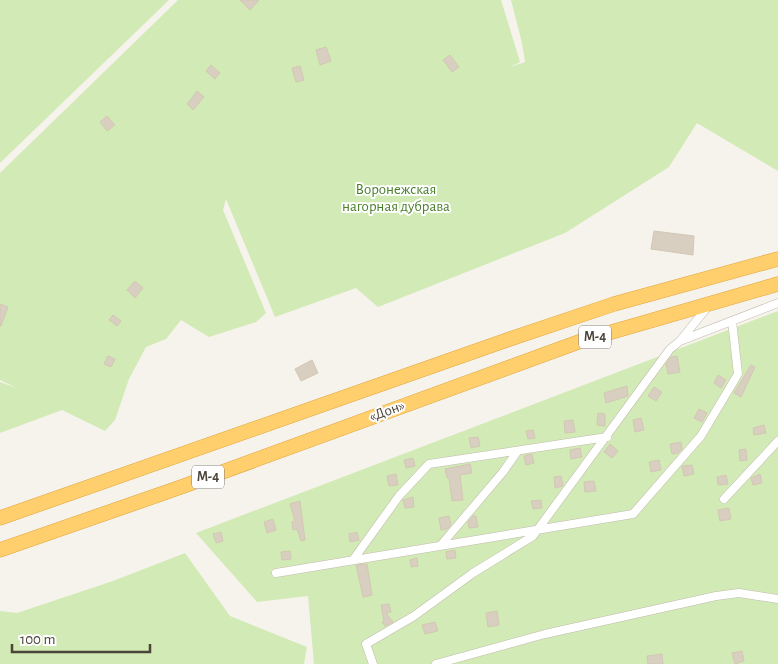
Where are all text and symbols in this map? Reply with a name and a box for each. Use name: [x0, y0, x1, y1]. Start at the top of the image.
park label: Воронежская нагорная дубрава: [342, 182, 450, 214]
road number: М-4: [579, 326, 611, 348]
street label: «Дон»: [367, 398, 407, 424]
road number: М-4: [192, 466, 224, 488]
scale bar: [12, 622, 150, 654]
text: 100 m: [20, 632, 55, 647]

